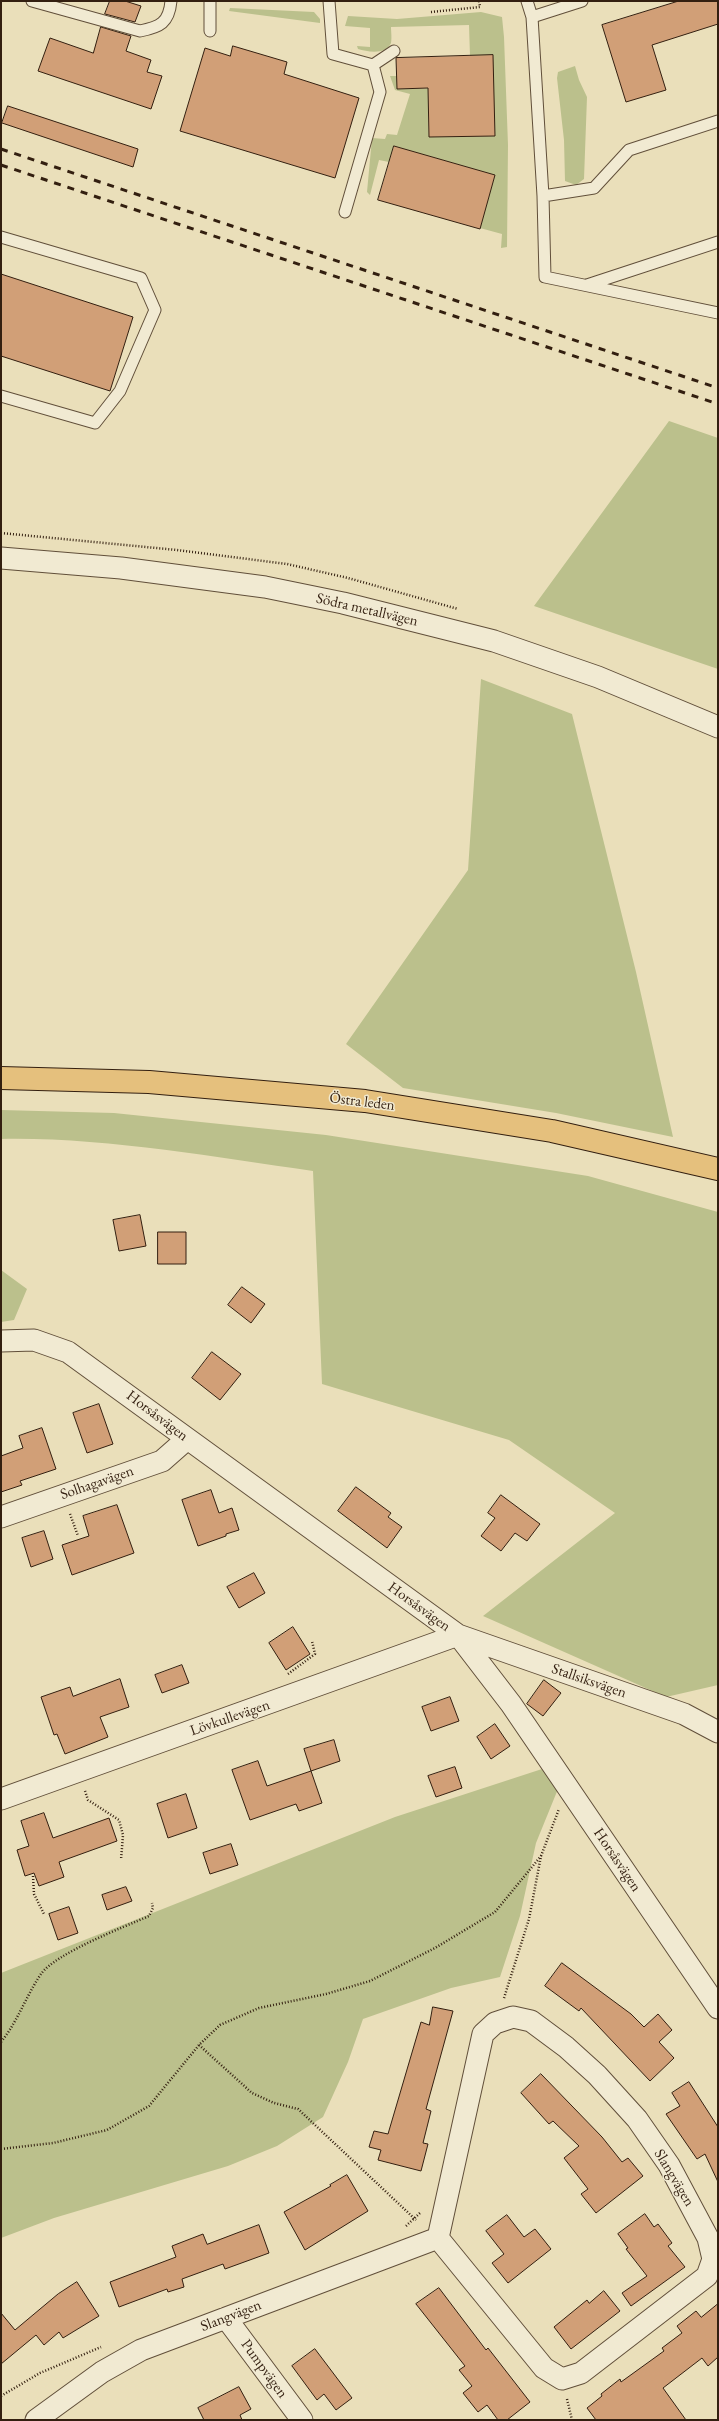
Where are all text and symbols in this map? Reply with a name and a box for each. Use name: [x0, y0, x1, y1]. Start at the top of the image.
street label: Södra metallvägen: [314, 590, 420, 630]
street label: Östra leden: [328, 1089, 396, 1115]
street label: Horsåsvägen: [122, 1387, 192, 1445]
street label: Solhagavägen: [58, 1462, 136, 1504]
street label: Horsåsvägen: [384, 1578, 454, 1636]
street label: Stallsiksvägen: [549, 1660, 629, 1702]
street label: Lövkullevägen: [188, 1696, 272, 1740]
street label: Horsåsvägen: [589, 1825, 645, 1895]
street label: Slangvägen: [650, 2146, 698, 2210]
street label: Slangvägen: [198, 2296, 264, 2336]
street label: Pumpvägen: [237, 2336, 291, 2402]

